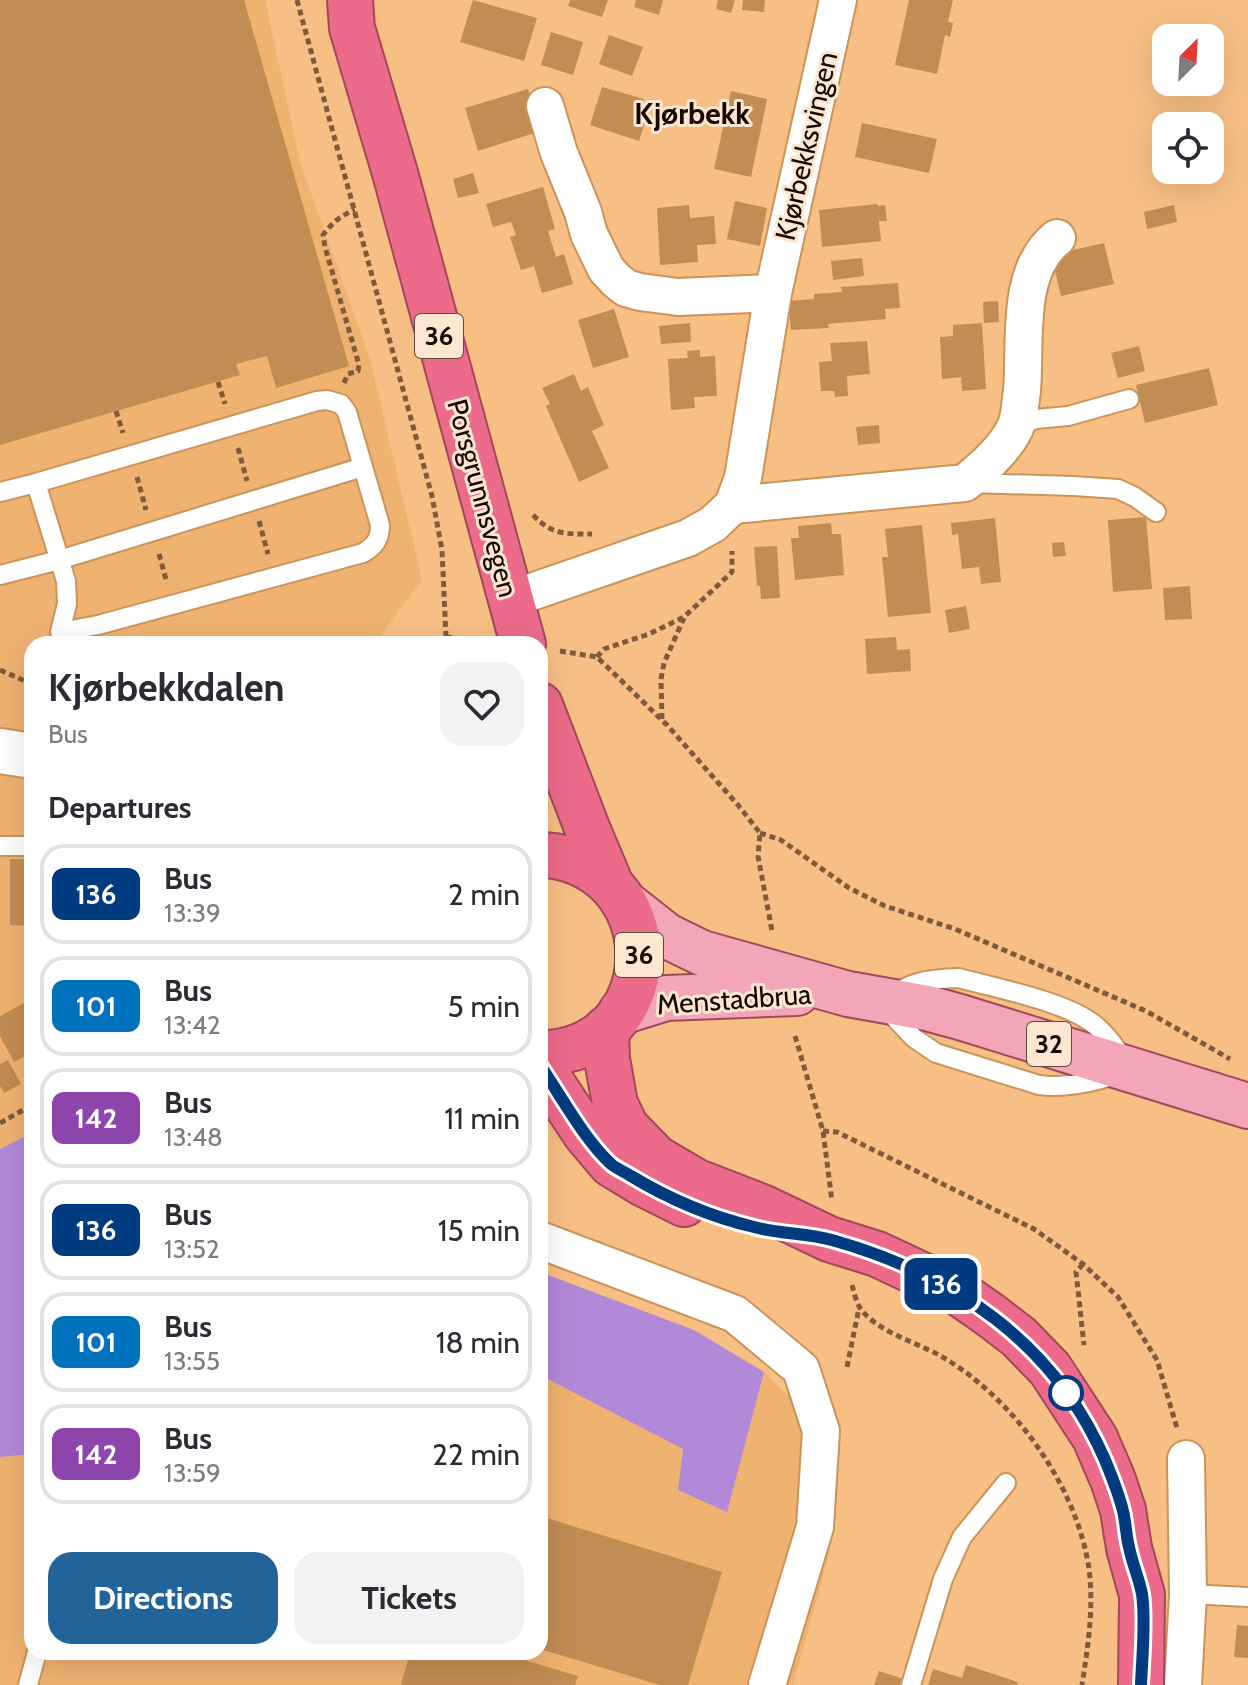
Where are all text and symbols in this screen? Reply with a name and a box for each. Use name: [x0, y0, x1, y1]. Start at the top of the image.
north arrow: [1152, 24, 1224, 96]
map controls: [1152, 24, 1224, 184]
street label: Kjørbekksvingen: [768, 48, 844, 244]
district label: Kjørbekk: [634, 95, 750, 132]
button: locate: [1152, 112, 1224, 184]
road number: 36: [415, 314, 463, 358]
street label: Porsgrunnsvegen: [440, 395, 526, 601]
button: heart: [440, 662, 524, 746]
text: Kjørbekkdalen: [48, 664, 285, 711]
text: Bus: [48, 718, 88, 750]
text: Departures: [48, 789, 192, 826]
text: Bus: [164, 860, 212, 897]
text: 2 min: [448, 876, 520, 913]
text: 136: [75, 877, 117, 911]
text: 13:39: [164, 897, 221, 929]
road number: 36: [615, 933, 663, 977]
text: Bus: [164, 972, 212, 1009]
street label: Menstadbrua: [656, 977, 813, 1021]
text: 5 min: [448, 988, 520, 1025]
text: 101: [76, 989, 116, 1023]
text: 13:42: [164, 1009, 221, 1041]
road number: 32: [1027, 1022, 1071, 1066]
text: Bus: [164, 1084, 212, 1121]
text: 11 min: [444, 1100, 520, 1137]
text: 142: [75, 1101, 117, 1135]
text: 13:48: [164, 1121, 223, 1153]
text: Bus: [164, 1196, 212, 1233]
text: 15 min: [438, 1212, 520, 1249]
text: 136: [75, 1213, 117, 1247]
text: 13:52: [164, 1233, 220, 1265]
line badge: 136: [895, 1258, 987, 1310]
text: 136: [920, 1267, 962, 1301]
text: Bus: [164, 1308, 212, 1345]
text: 18 min: [436, 1324, 520, 1361]
text: 101: [76, 1325, 116, 1359]
text: 13:55: [164, 1345, 220, 1377]
unlabelled marker: [1049, 1376, 1083, 1410]
text: Bus: [164, 1420, 212, 1457]
text: 22 min: [432, 1436, 520, 1473]
text: 142: [75, 1437, 117, 1471]
text: 13:59: [164, 1457, 221, 1489]
button: Directions: [48, 1552, 278, 1644]
button: Tickets: [294, 1552, 524, 1644]

